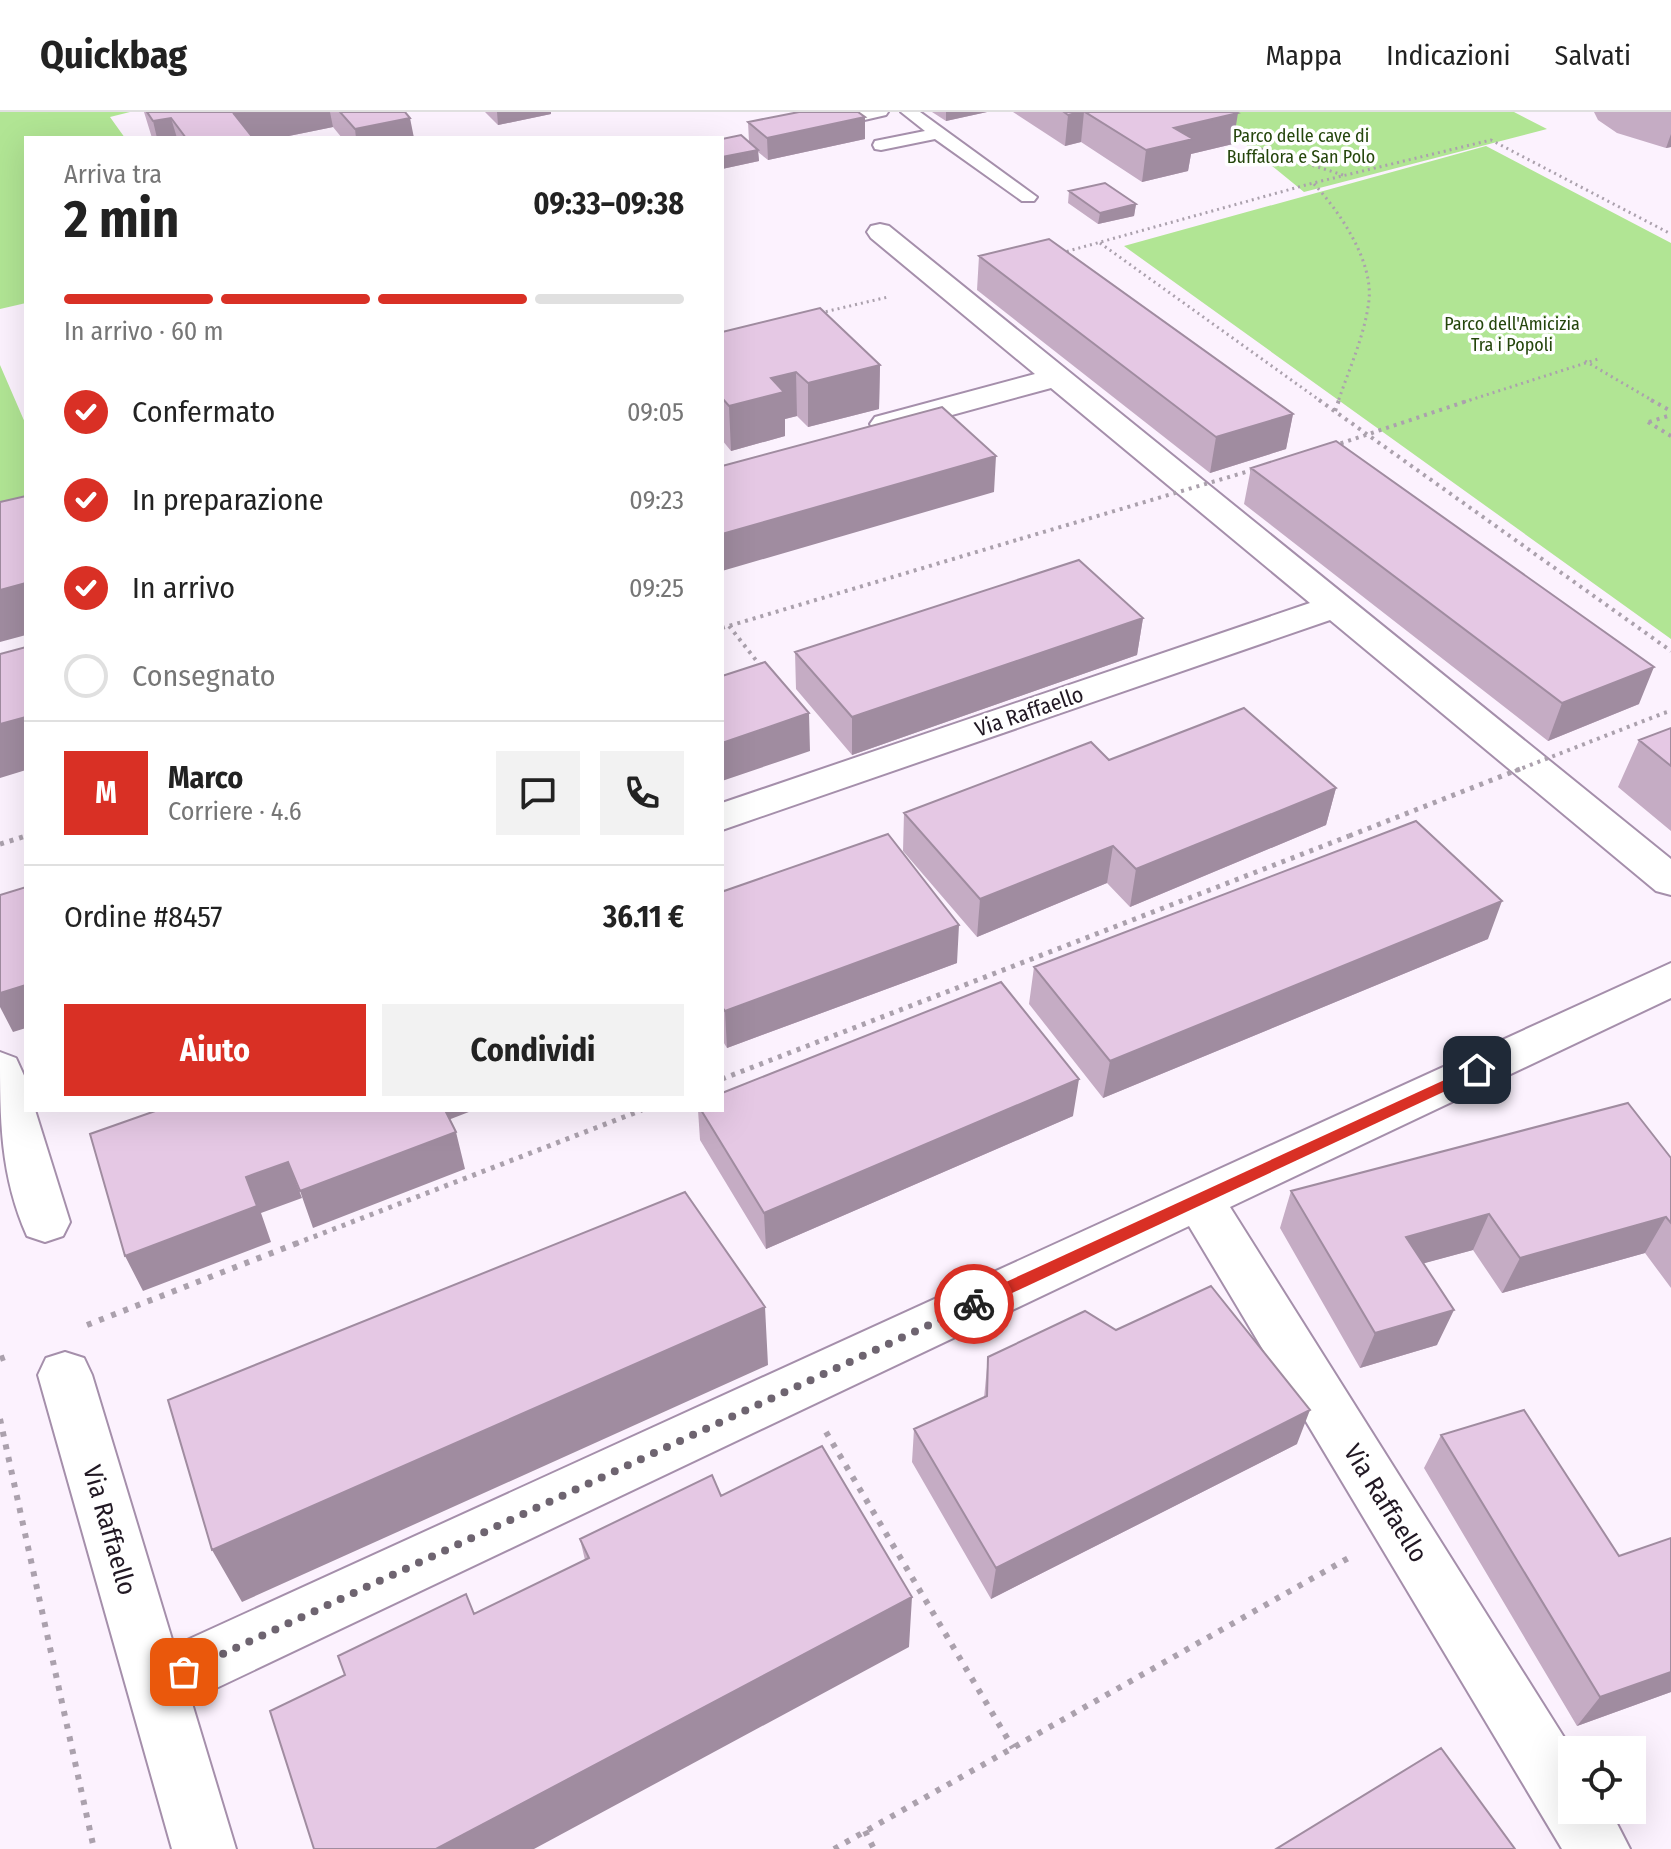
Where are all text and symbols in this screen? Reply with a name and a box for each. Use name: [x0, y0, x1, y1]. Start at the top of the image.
text: Quickbag: [40, 32, 187, 78]
text: Mappa: [1265, 39, 1342, 72]
text: Indicazioni: [1386, 39, 1511, 72]
text: Salvati: [1555, 39, 1631, 72]
park label: Parco delle cave di Buffalora e San Polo: [1227, 125, 1375, 168]
text: Arriva tra: [64, 159, 162, 190]
text: 09:33–09:38: [533, 186, 684, 222]
text: 2 min: [64, 188, 179, 251]
park label: Parco dell'Amicizia Tra i Popoli: [1444, 313, 1580, 356]
text: In arrivo · 60 m: [64, 316, 223, 347]
icon: check: [64, 390, 108, 434]
text: Confermato: [132, 394, 275, 430]
text: 09:05: [627, 397, 684, 428]
icon: check: [64, 478, 108, 522]
text: In preparazione: [132, 482, 324, 518]
text: 09:23: [629, 485, 684, 516]
icon: check: [64, 566, 108, 610]
text: In arrivo: [132, 570, 235, 606]
text: 09:25: [629, 573, 684, 604]
text: Consegnato: [132, 658, 276, 694]
street label: Via Raffaello: [971, 680, 1087, 743]
button: chat: [496, 751, 580, 835]
button: phone: [600, 751, 684, 835]
text: Marco: [168, 760, 243, 796]
text: M: [95, 775, 117, 811]
text: Corriere · 4.6: [168, 796, 302, 827]
text: Ordine #8457: [64, 899, 222, 935]
text: 36.11 €: [603, 899, 684, 935]
button: Aiuto: [64, 1004, 366, 1096]
button: Condividi: [382, 1004, 684, 1096]
pin: [1443, 1036, 1511, 1104]
icon: home: [1455, 1048, 1499, 1092]
courier: [934, 1264, 1014, 1344]
icon: bike: [952, 1282, 996, 1326]
street label: Via Raffaello: [1337, 1438, 1434, 1568]
street label: Via Raffaello: [76, 1462, 143, 1599]
pin: [150, 1638, 218, 1706]
icon: bag: [162, 1650, 206, 1694]
map controls: [1558, 1736, 1646, 1824]
button: locate: [1558, 1736, 1646, 1824]

